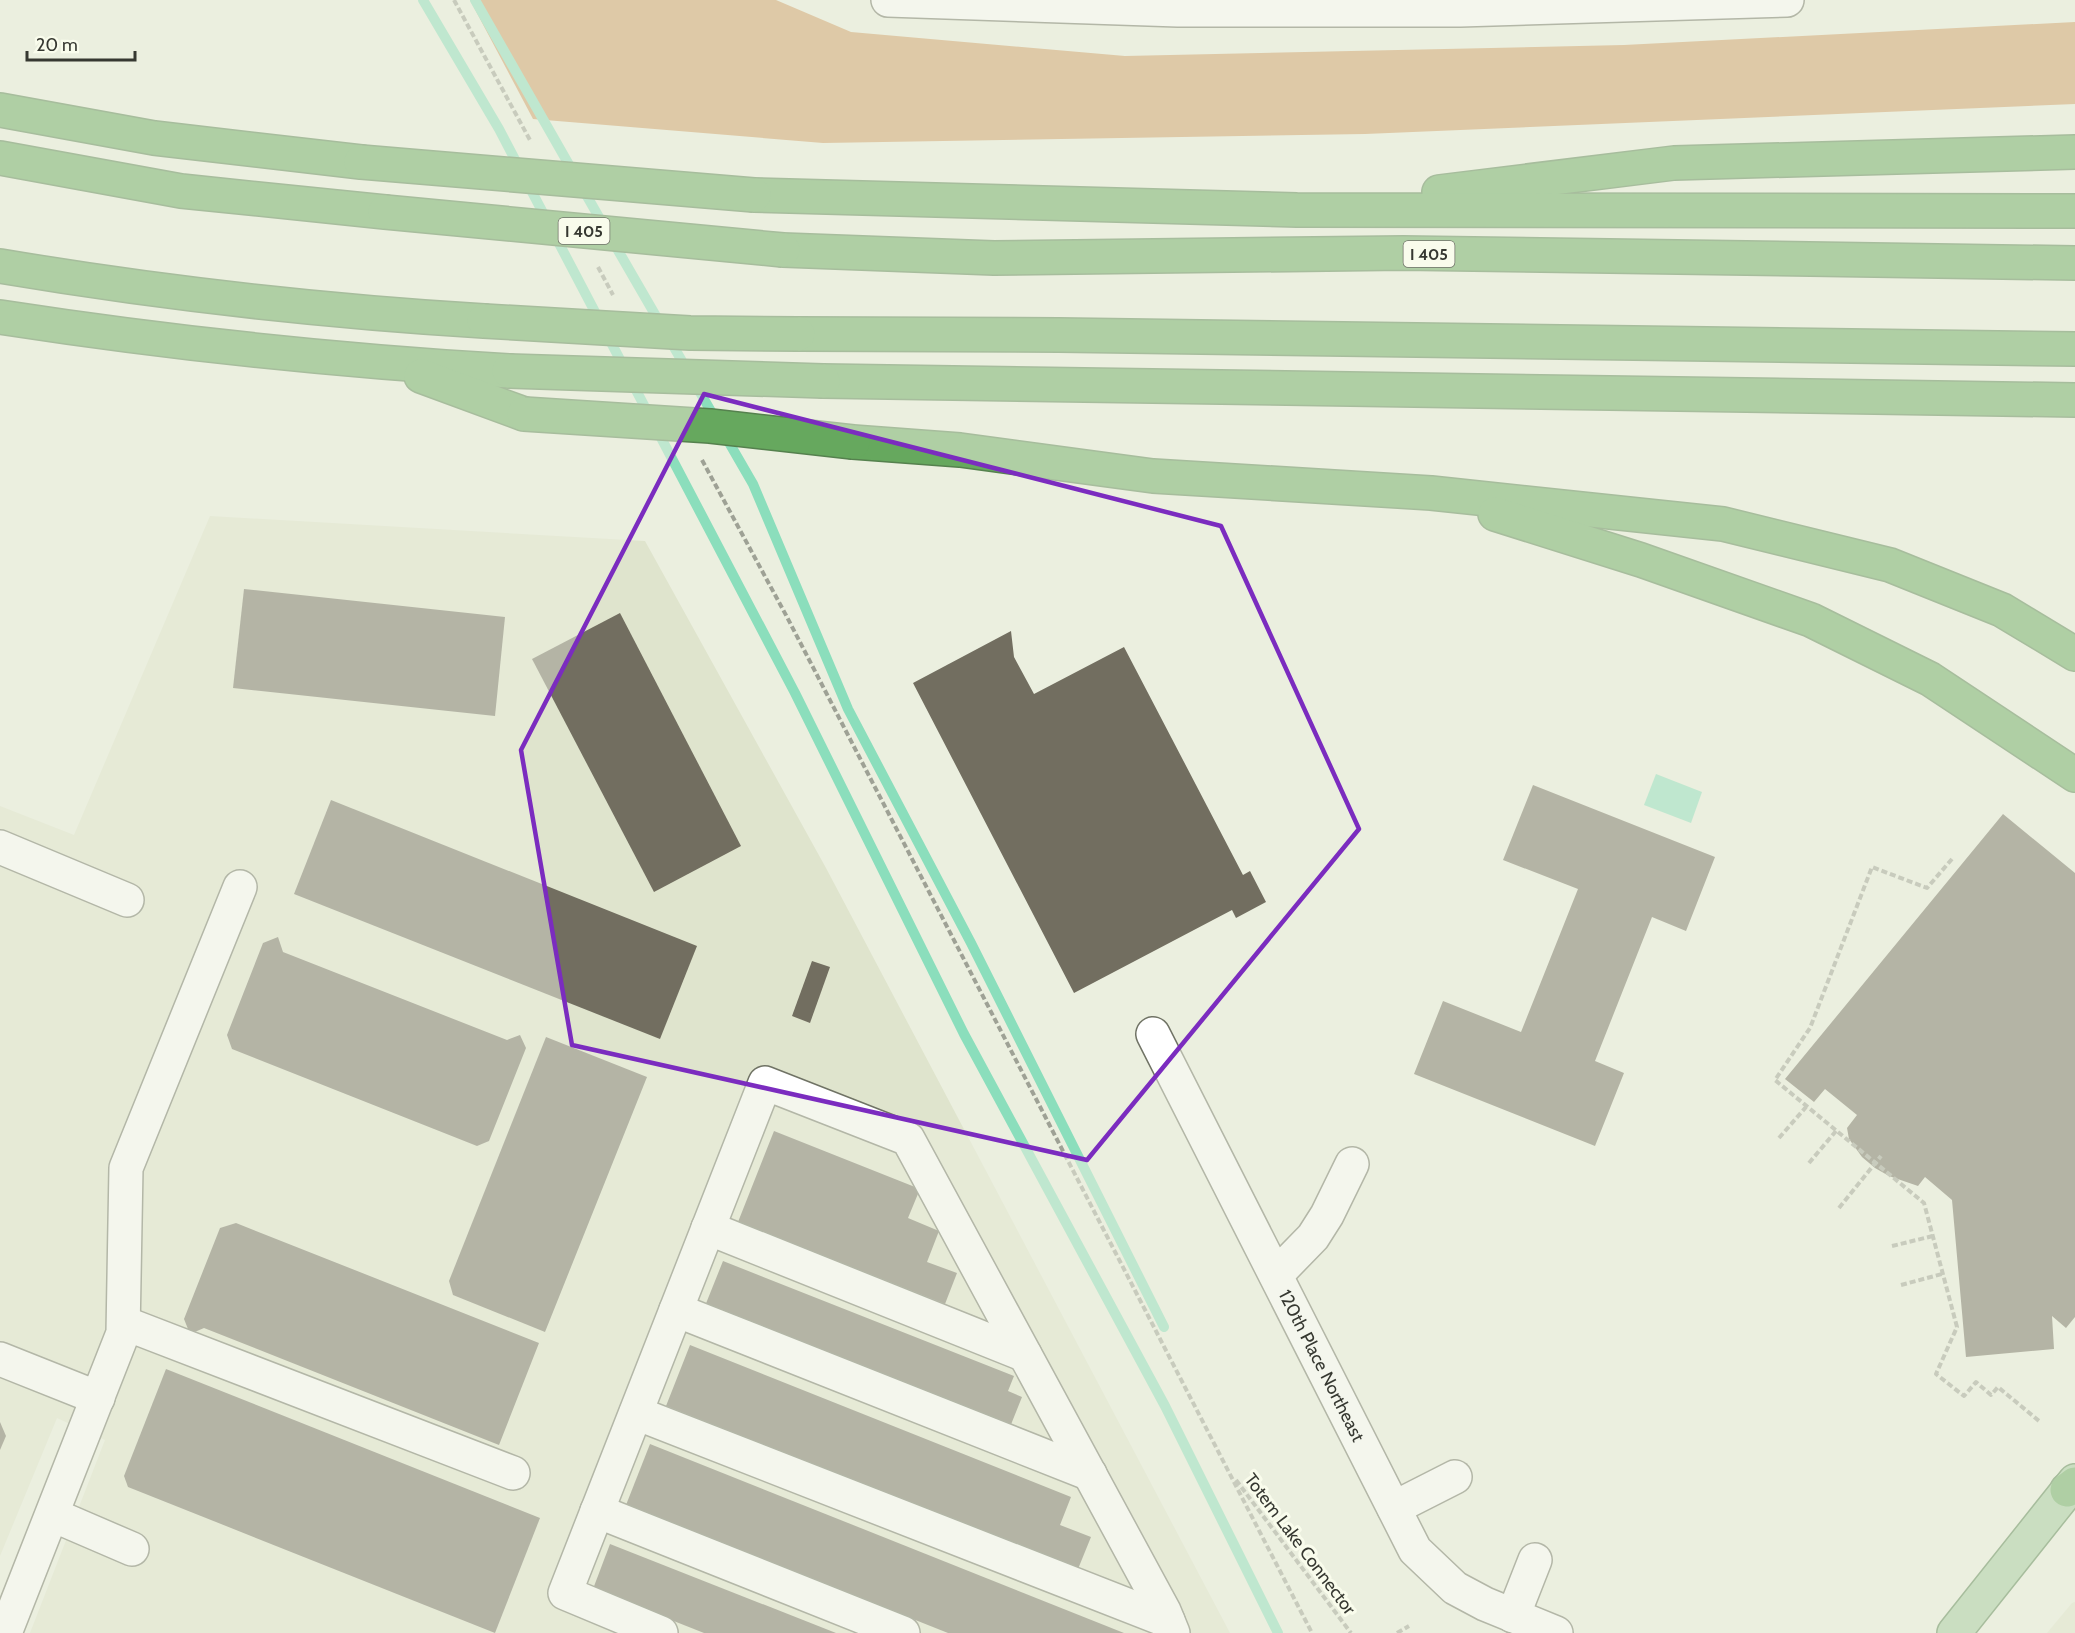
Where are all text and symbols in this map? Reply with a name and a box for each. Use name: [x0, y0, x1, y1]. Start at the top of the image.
scale bar: [27, 24, 135, 62]
text: 20 m: [36, 34, 78, 56]
road number: I 405: [558, 218, 610, 244]
road number: I 405: [1404, 241, 1454, 267]
street label: 120th Place Northeast: [1274, 1286, 1369, 1445]
street label: Totem Lake Connector: [1240, 1469, 1361, 1619]

